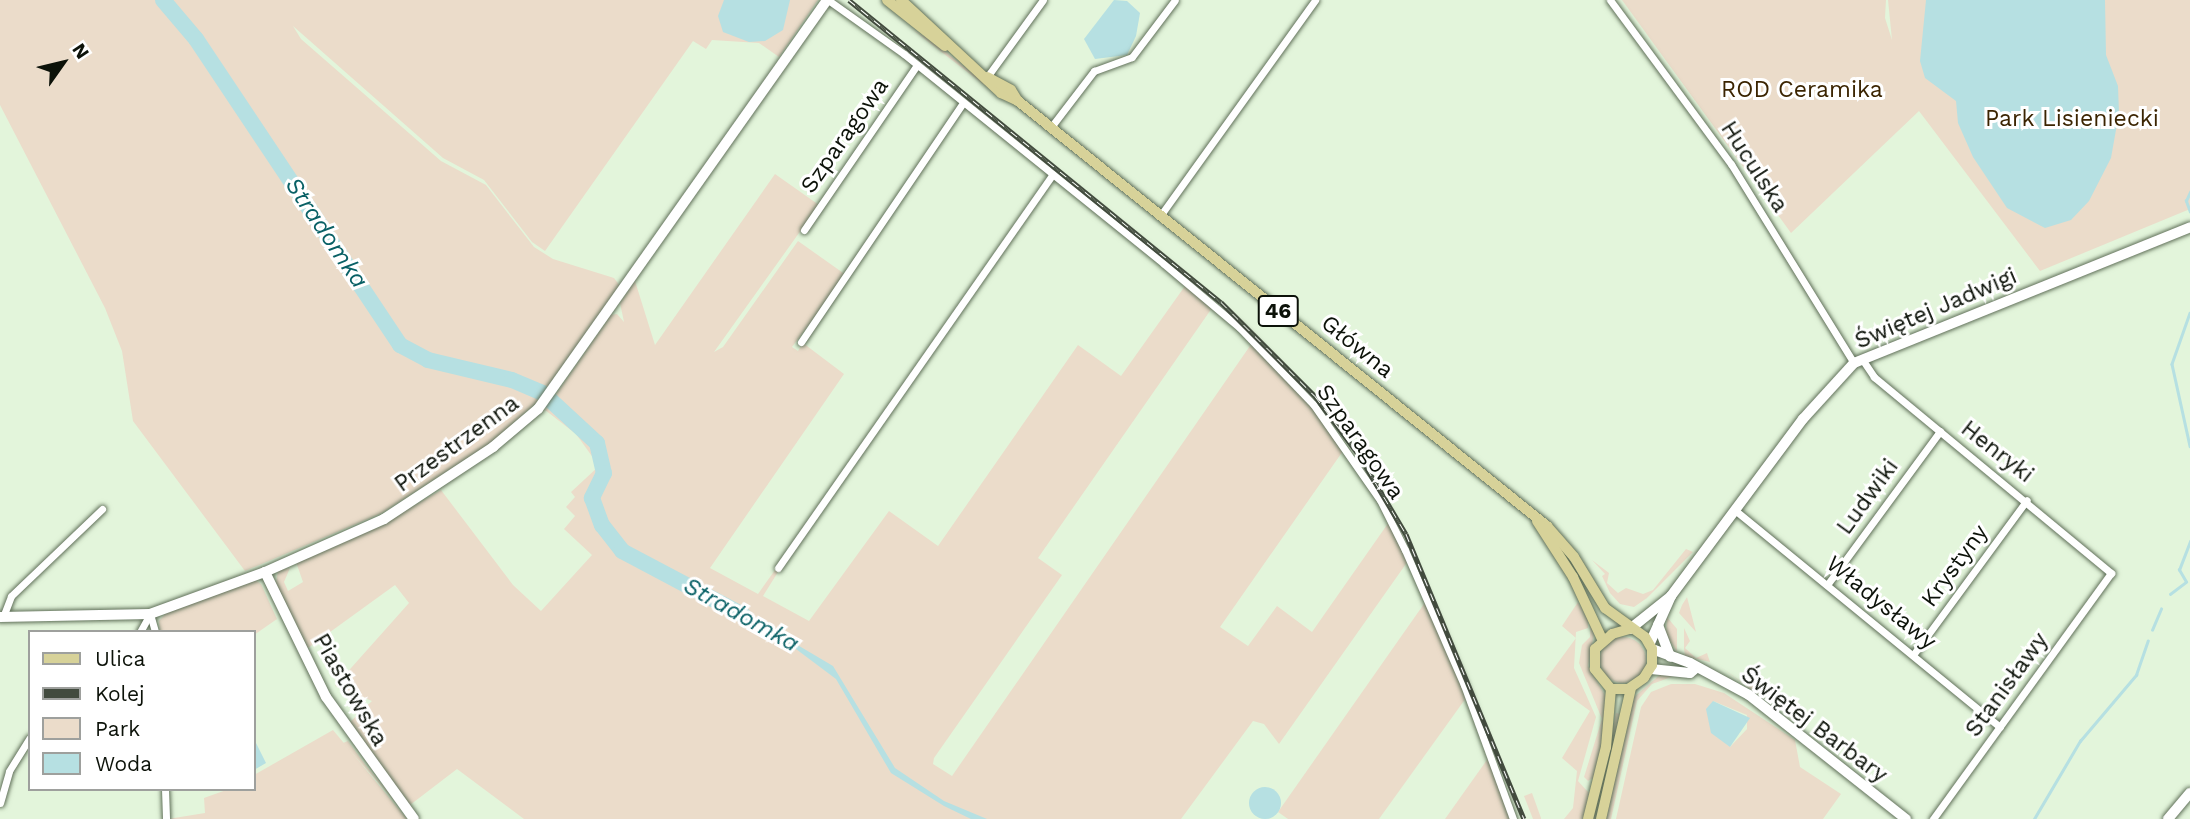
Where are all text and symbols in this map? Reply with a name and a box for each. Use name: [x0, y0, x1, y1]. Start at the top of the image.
north arrow: [28, 28, 98, 98]
text: N: [67, 39, 94, 63]
street label: Szparagowa: [795, 73, 895, 199]
park label: ROD Ceramika: [1721, 76, 1883, 104]
park label: Park Lisieniecki: [1985, 105, 2159, 133]
street label: Huculska: [1714, 116, 1794, 218]
water label: Stradomka: [278, 172, 374, 294]
street label: Świętej Jadwigi: [1851, 262, 2021, 356]
road number: 46: [1257, 294, 1299, 328]
street label: Główna: [1315, 309, 1399, 385]
street label: Szparagowa: [1310, 379, 1410, 505]
street label: Przestrzenna: [390, 390, 524, 498]
street label: Henryki: [1955, 415, 2039, 489]
street label: Ludwiki: [1831, 454, 1905, 540]
street label: Krystyny: [1916, 519, 1994, 613]
street label: Władysławy: [1820, 550, 1942, 656]
water label: Stradomka: [678, 572, 804, 658]
street label: Stanisławy: [1960, 627, 2054, 743]
street label: Piastowska: [307, 629, 393, 751]
legend: [28, 630, 256, 791]
text: Ulica: [95, 646, 145, 671]
street label: Świętej Barbary: [1735, 661, 1893, 789]
text: Kolej: [95, 681, 145, 706]
text: Park: [95, 716, 140, 741]
text: Woda: [95, 751, 152, 776]

